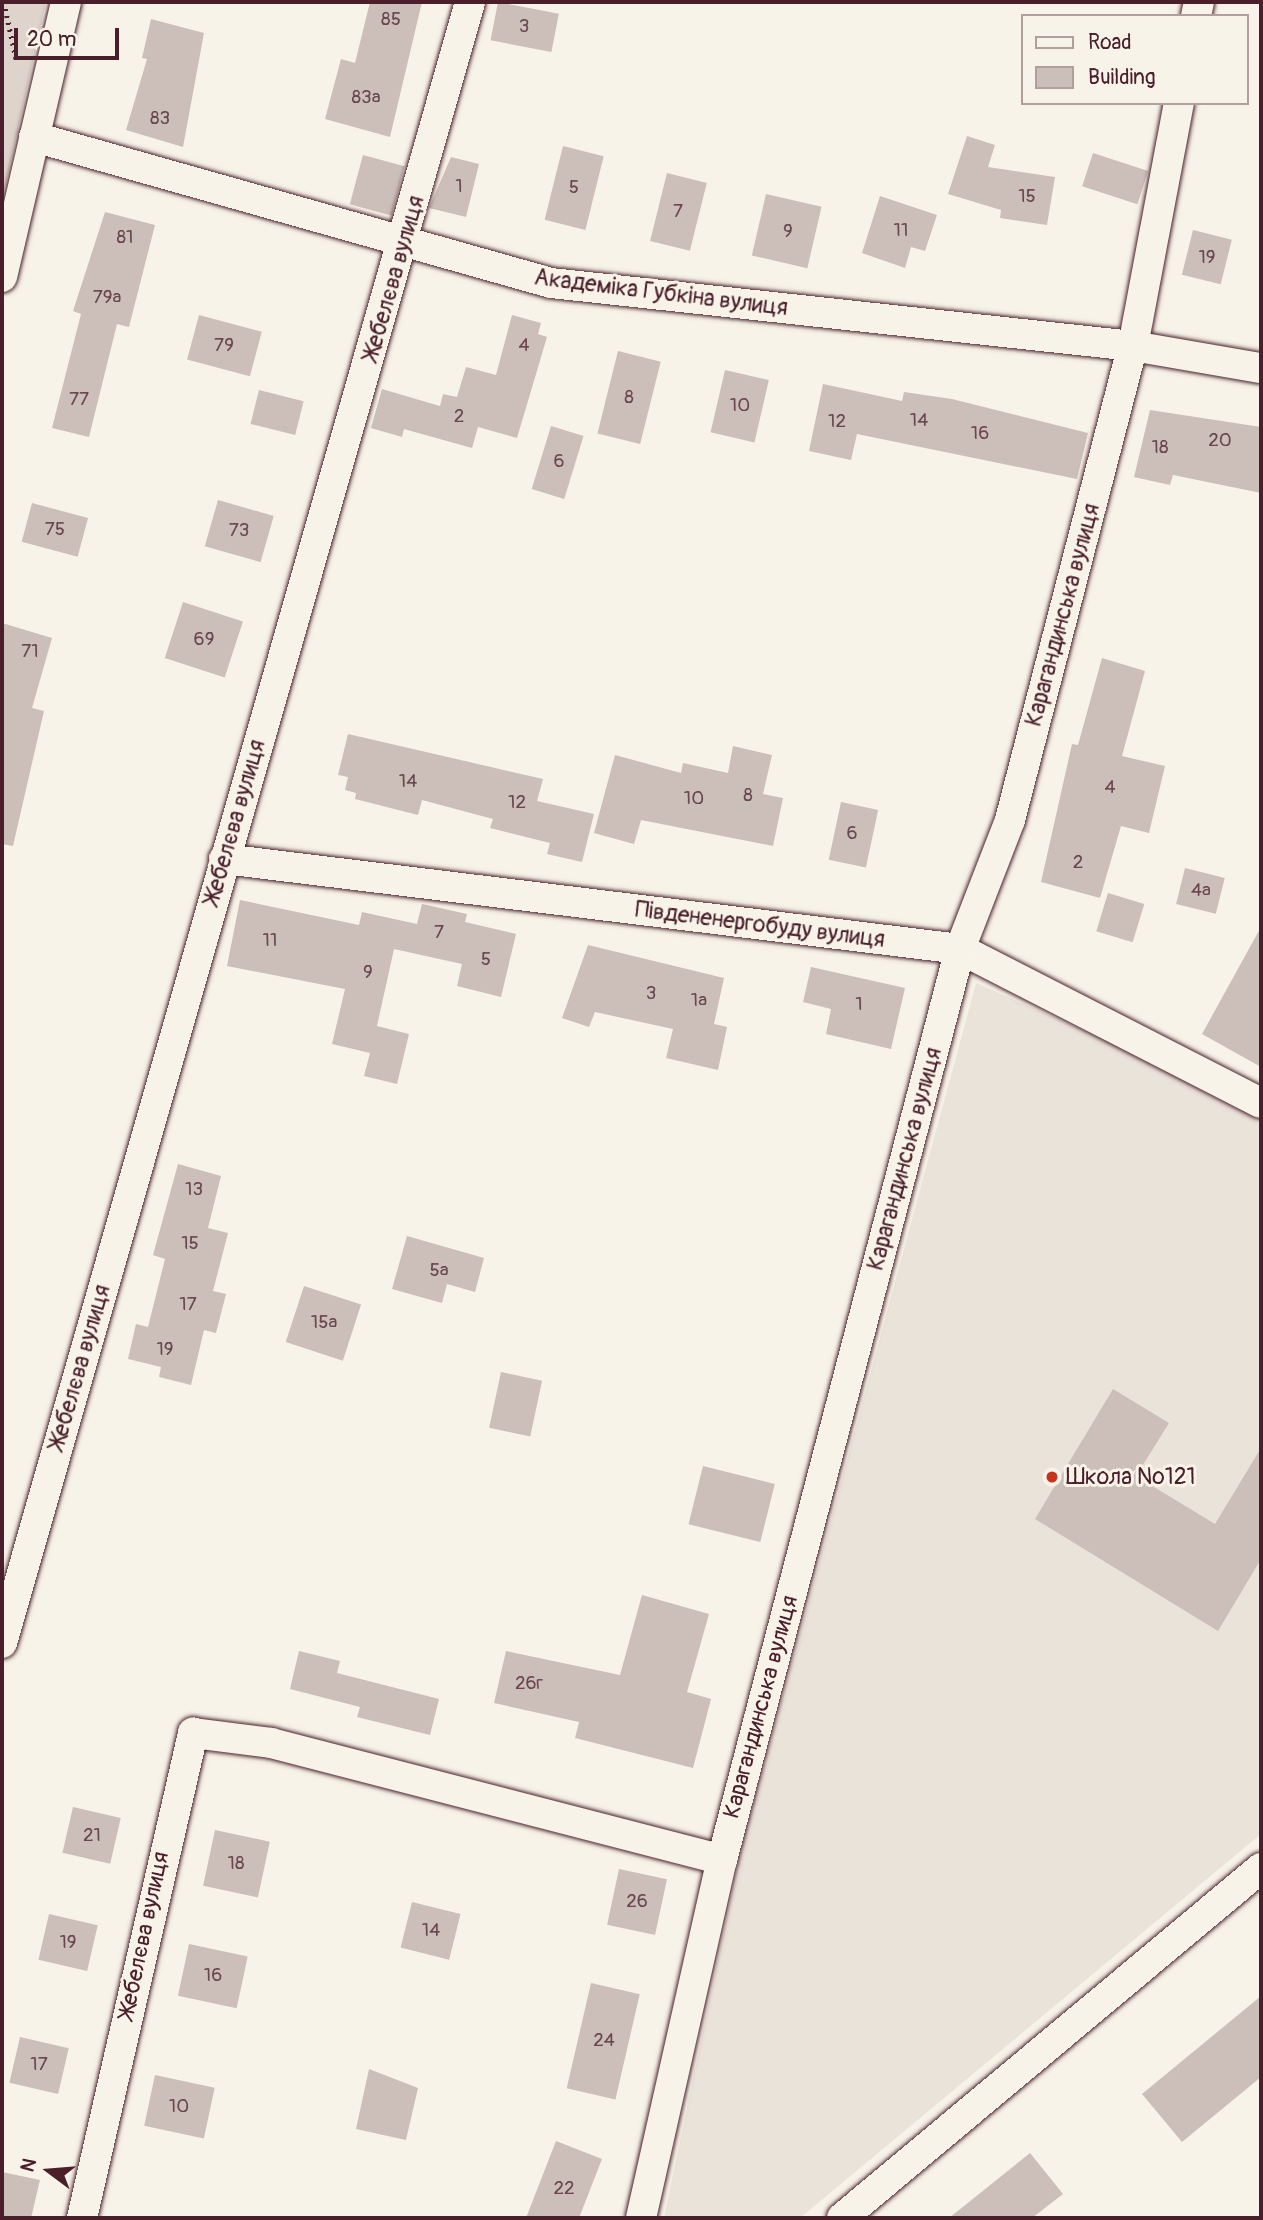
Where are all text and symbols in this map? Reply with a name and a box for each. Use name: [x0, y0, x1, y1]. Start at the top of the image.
house number: 85: [381, 9, 401, 31]
scale bar: [18, 14, 122, 58]
legend: [1021, 14, 1249, 105]
house number: 3: [519, 16, 529, 38]
text: 20 m: [27, 26, 76, 53]
text: Road: [1088, 29, 1132, 56]
text: Building: [1088, 64, 1155, 91]
house number: 83а: [351, 87, 381, 109]
house number: 83: [150, 108, 170, 130]
house number: 1: [455, 176, 463, 198]
house number: 5: [569, 177, 579, 199]
house number: 15: [1018, 186, 1036, 208]
street label: Жебелєва вулиця: [357, 193, 431, 363]
house number: 7: [673, 201, 683, 223]
house number: 11: [894, 220, 908, 242]
house number: 9: [783, 221, 793, 243]
house number: 81: [116, 227, 134, 249]
house number: 19: [1198, 247, 1216, 269]
street label: Академіка Губкіна вулиця: [533, 264, 789, 322]
house number: 79а: [93, 287, 121, 309]
house number: 79: [214, 335, 234, 357]
house number: 4: [518, 335, 530, 357]
house number: 8: [624, 387, 634, 409]
house number: 77: [69, 389, 89, 411]
house number: 10: [730, 395, 750, 417]
house number: 2: [454, 406, 464, 428]
house number: 14: [910, 410, 928, 432]
house number: 12: [828, 411, 846, 433]
house number: 16: [971, 423, 989, 445]
house number: 20: [1208, 430, 1232, 452]
house number: 18: [1151, 437, 1169, 459]
house number: 6: [553, 451, 565, 473]
street label: Карагандинська вулиця: [1020, 501, 1106, 729]
house number: 75: [45, 519, 65, 541]
house number: 73: [229, 520, 249, 542]
house number: 69: [194, 629, 214, 651]
house number: 71: [21, 641, 39, 663]
street label: Жебелєва вулиця: [198, 737, 272, 907]
house number: 14: [399, 771, 417, 793]
house number: 4: [1104, 777, 1116, 799]
house number: 8: [743, 785, 753, 807]
house number: 10: [684, 788, 704, 810]
house number: 12: [508, 792, 526, 814]
house number: 6: [846, 823, 858, 845]
house number: 2: [1073, 852, 1083, 874]
house number: 4а: [1191, 880, 1211, 902]
street label: Південенергобуду вулиця: [634, 896, 886, 954]
house number: 7: [434, 922, 444, 944]
house number: 11: [263, 930, 277, 952]
house number: 5: [481, 949, 491, 971]
house number: 9: [363, 962, 373, 984]
house number: 3: [646, 983, 656, 1005]
house number: 1а: [691, 990, 707, 1012]
house number: 1: [855, 994, 863, 1016]
street label: Карагандинська вулиця: [862, 1045, 948, 1273]
house number: 13: [185, 1179, 203, 1201]
house number: 15: [181, 1233, 199, 1255]
house number: 5а: [429, 1260, 449, 1282]
street label: Жебелєва вулиця: [43, 1282, 117, 1452]
house number: 17: [179, 1294, 197, 1316]
house number: 15а: [311, 1312, 337, 1334]
house number: 19: [156, 1339, 174, 1361]
place label: Школа №121: [1066, 1463, 1196, 1491]
marker: Школа №121: [1044, 1469, 1060, 1485]
street label: Карагандинська вулиця: [718, 1593, 804, 1821]
house number: 26г: [515, 1673, 543, 1695]
house number: 21: [83, 1825, 101, 1847]
street label: Жебелєва вулиця: [113, 1849, 175, 2021]
house number: 18: [227, 1853, 245, 1875]
house number: 26: [626, 1891, 648, 1913]
house number: 14: [422, 1920, 440, 1942]
house number: 19: [59, 1932, 77, 1954]
house number: 16: [204, 1965, 222, 1987]
house number: 24: [593, 2030, 615, 2052]
house number: 17: [30, 2054, 48, 2076]
house number: 10: [169, 2096, 189, 2118]
north arrow: [14, 2136, 84, 2206]
text: N: [16, 2156, 42, 2175]
house number: 22: [553, 2178, 575, 2200]

